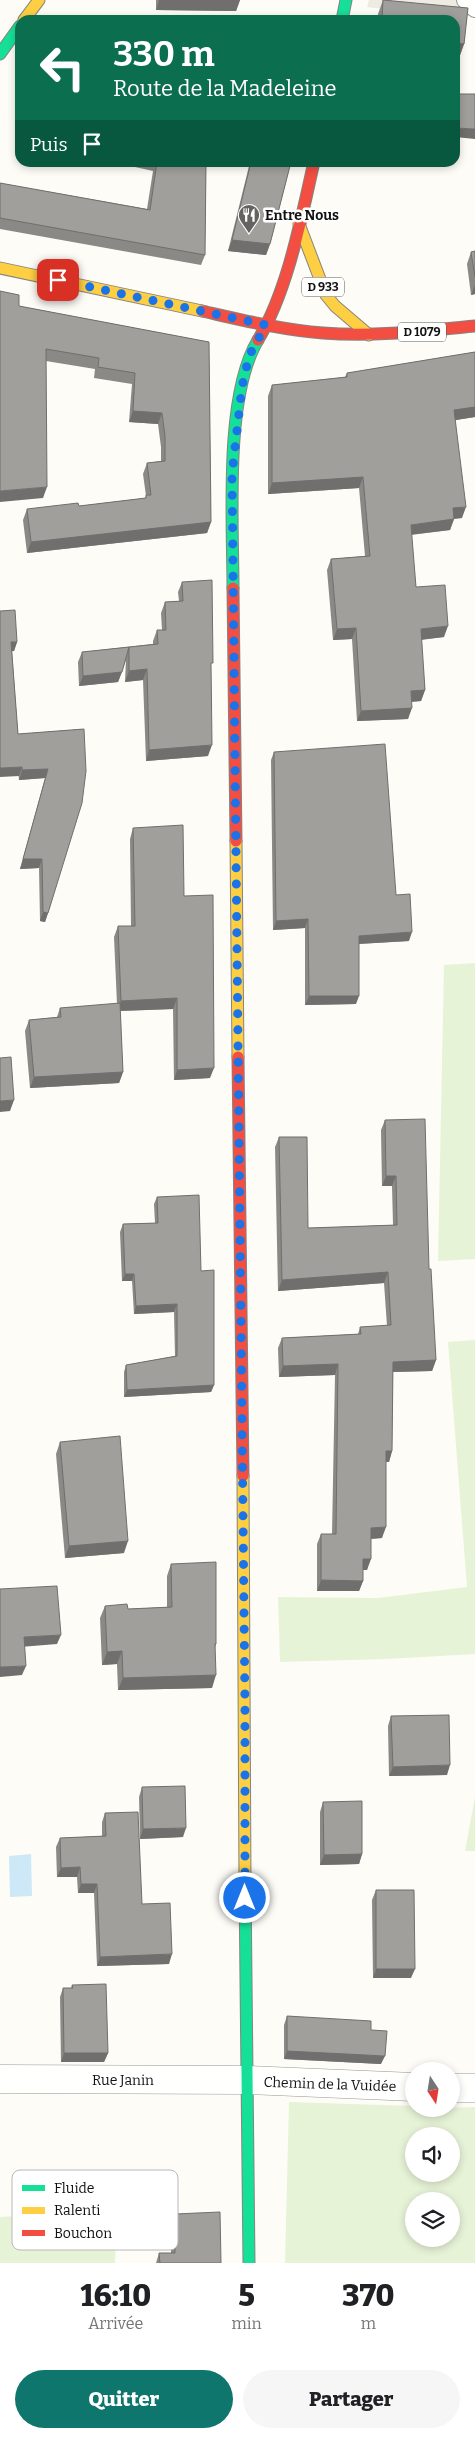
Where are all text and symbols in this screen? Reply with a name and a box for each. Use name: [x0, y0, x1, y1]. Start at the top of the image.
text: 330 m: [113, 33, 215, 75]
icon: left: [30, 35, 95, 100]
text: Route de la Madeleine: [113, 75, 337, 102]
icon: arrive: [78, 130, 106, 158]
text: Puis: [30, 133, 68, 156]
restaurant icon: Entre Nous: [237, 203, 261, 234]
place label: Entre Nous: [265, 207, 339, 224]
pin: [37, 259, 79, 301]
icon: arrive: [44, 266, 72, 294]
road number: D 933: [302, 278, 344, 296]
road number: D 1079: [398, 322, 446, 342]
position arrow: [218, 1871, 270, 1923]
north arrow: [405, 2062, 460, 2118]
map controls: [405, 2062, 460, 2247]
street label: Rue Janin: [92, 2072, 154, 2089]
street label: Chemin de la Vuidée: [263, 2074, 397, 2095]
button: sound: [405, 2127, 460, 2182]
legend: [12, 2170, 178, 2250]
text: Fluide: [54, 2180, 95, 2197]
button: layers: [405, 2192, 460, 2247]
text: Ralenti: [54, 2202, 100, 2219]
text: Bouchon: [54, 2225, 112, 2242]
text: 16:10: [80, 2278, 151, 2314]
text: 5: [238, 2278, 255, 2314]
text: 370: [342, 2278, 395, 2314]
text: Arrivée: [88, 2314, 143, 2333]
text: min: [232, 2314, 262, 2333]
text: m: [361, 2314, 376, 2333]
button: Quitter: [15, 2370, 233, 2428]
button: Partager: [243, 2370, 460, 2428]

